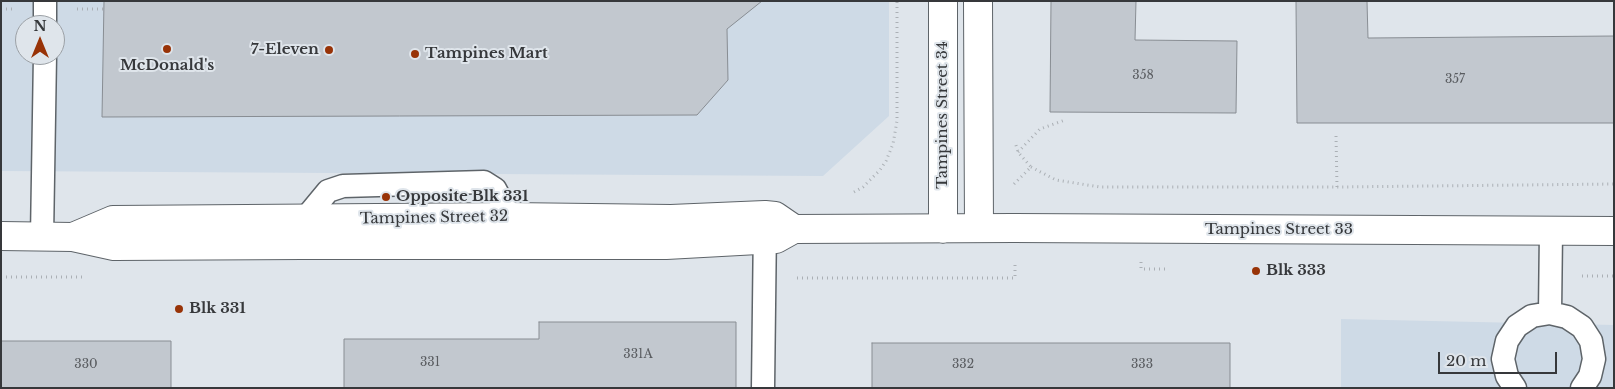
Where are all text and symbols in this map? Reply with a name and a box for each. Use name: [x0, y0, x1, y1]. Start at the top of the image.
north arrow: [15, 15, 65, 65]
text: N: [33, 17, 47, 35]
place label: 7-Eleven: [251, 41, 319, 59]
street label: Tampines Street 34: [934, 41, 952, 189]
marker: McDonald's: [161, 43, 173, 55]
marker: 7-Eleven: [323, 44, 335, 56]
place label: Tampines Mart: [425, 45, 548, 63]
marker: Tampines Mart: [409, 48, 421, 60]
place label: McDonald's: [120, 57, 214, 75]
house number: 358: [1132, 69, 1154, 83]
house number: 357: [1445, 73, 1465, 87]
place label: Opposite Blk 331: [396, 188, 529, 206]
marker: Opposite Blk 331: [380, 191, 392, 203]
street label: Tampines Street 32: [360, 208, 508, 228]
street label: Tampines Street 33: [1205, 221, 1353, 239]
place label: Blk 333: [1266, 262, 1326, 280]
marker: Blk 333: [1250, 265, 1262, 277]
place label: Blk 331: [189, 300, 246, 318]
marker: Blk 331: [173, 303, 185, 315]
scale bar: [1440, 342, 1559, 374]
house number: 331A: [623, 348, 653, 362]
text: 20 m: [1446, 351, 1486, 370]
house number: 331: [420, 356, 440, 370]
house number: 330: [74, 358, 98, 372]
house number: 332: [952, 358, 974, 372]
house number: 333: [1131, 358, 1153, 372]

